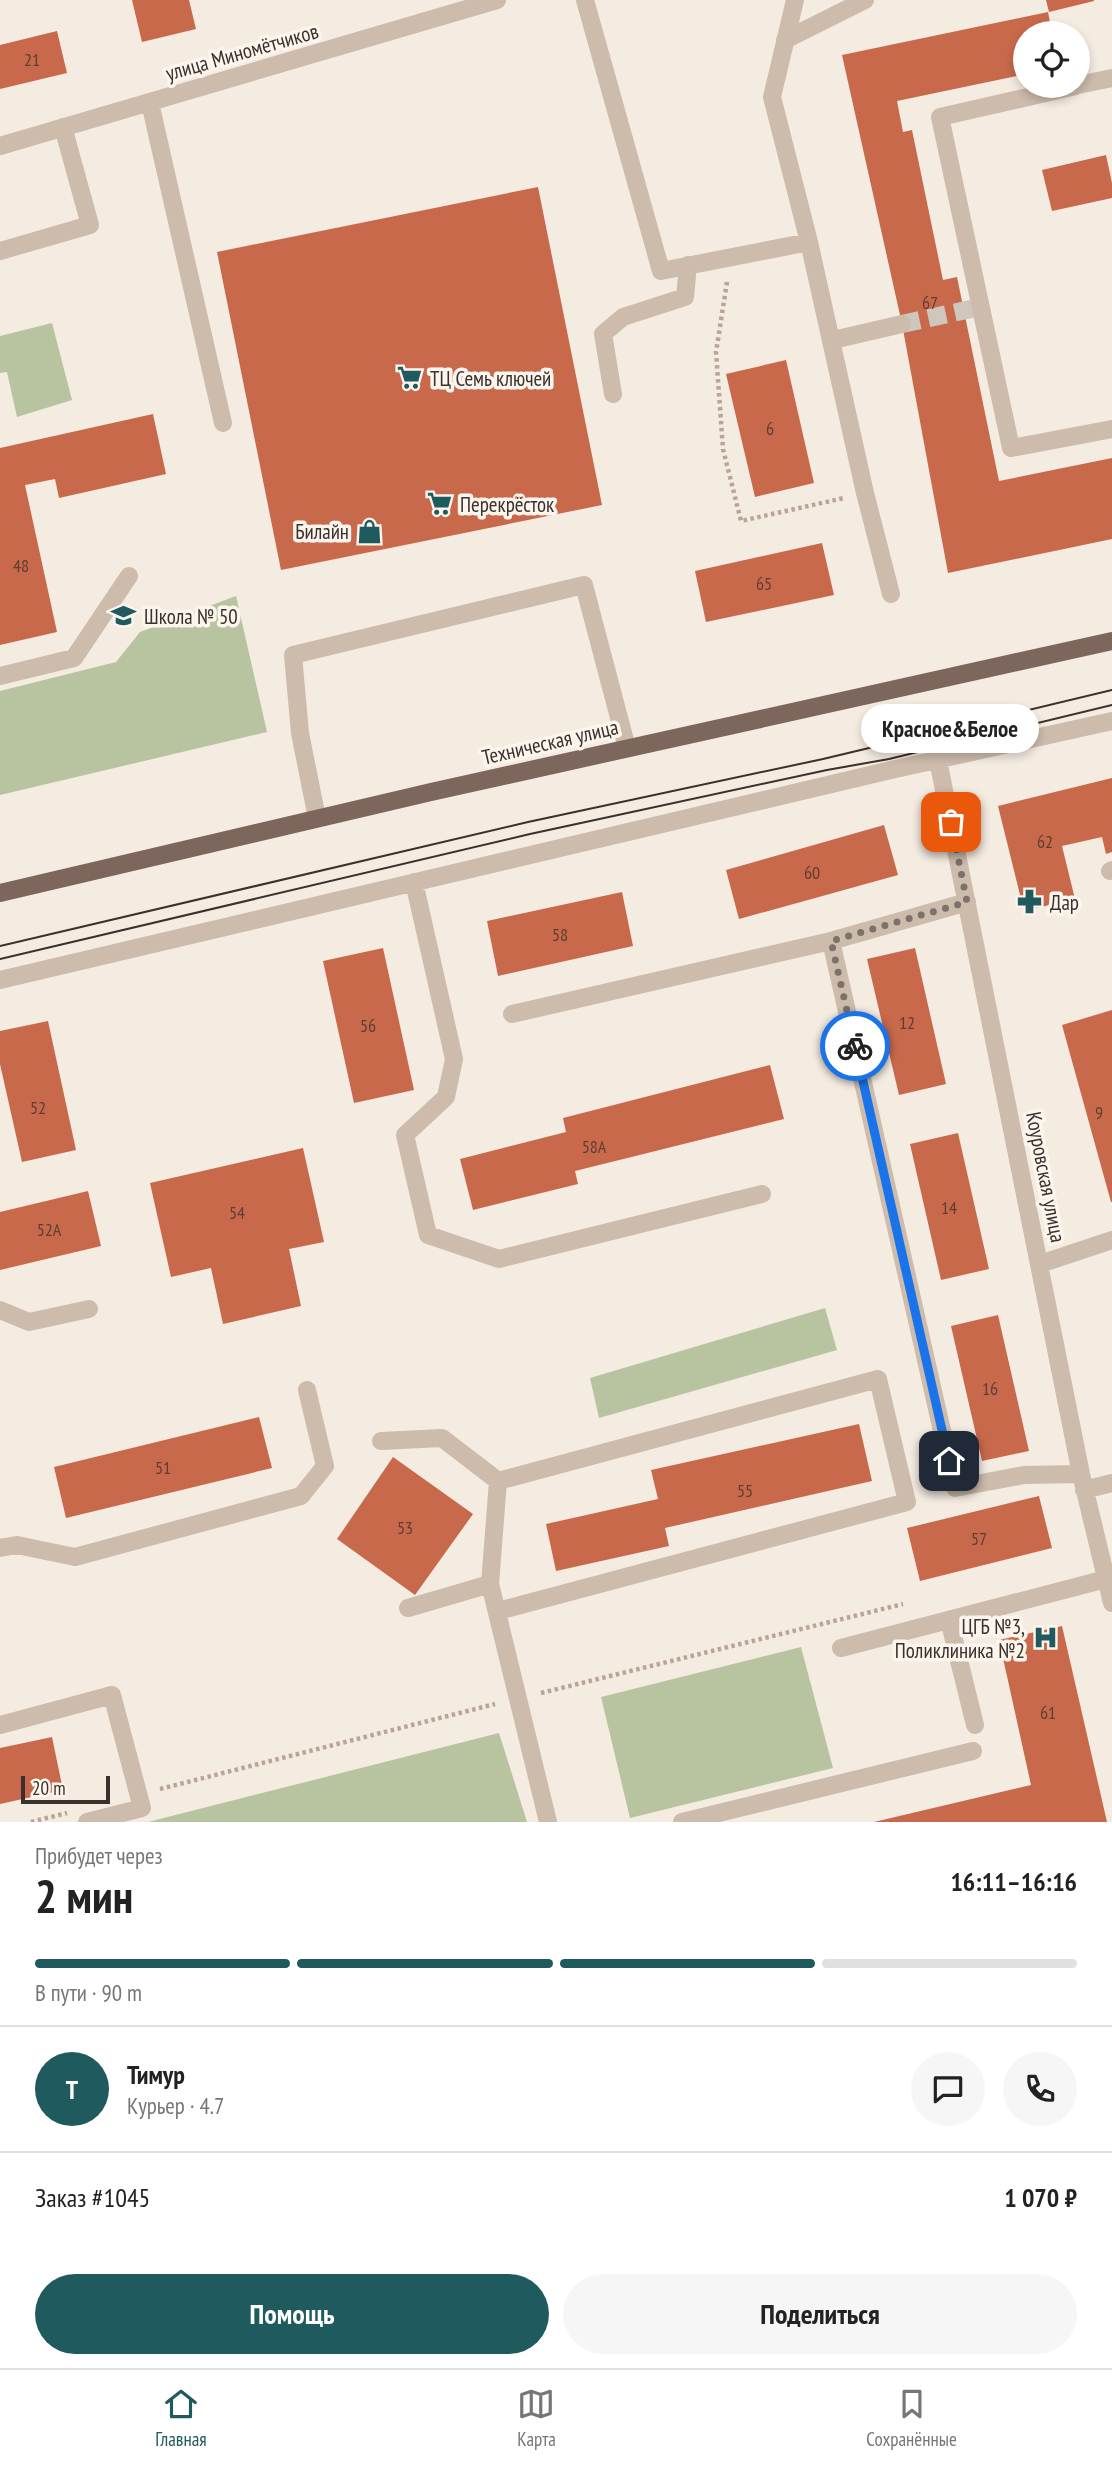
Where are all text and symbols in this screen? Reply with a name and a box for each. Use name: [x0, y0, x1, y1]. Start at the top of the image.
street label: улица Миномётчиков: [162, 17, 322, 87]
map controls: [1013, 21, 1090, 98]
button: locate: [1013, 21, 1090, 98]
house number: 21: [24, 48, 40, 71]
house number: 67: [922, 291, 938, 314]
supermarket icon: ТЦ Семь ключей: [396, 364, 424, 392]
place label: ТЦ Семь ключей: [430, 365, 551, 392]
house number: 6: [766, 417, 774, 440]
supermarket icon: Перекрёсток: [426, 490, 454, 518]
place label: Перекрёсток: [460, 491, 554, 518]
shop icon: Билайн: [355, 517, 383, 545]
place label: Билайн: [295, 518, 349, 545]
house number: 48: [13, 554, 29, 577]
house number: 65: [756, 572, 772, 595]
school or university icon: Школа № 50: [110, 602, 138, 630]
place label: Школа № 50: [144, 603, 238, 630]
callout: Красное&Белое: [862, 703, 1040, 752]
street label: Техническая улица: [479, 713, 621, 771]
text: Красное&Белое: [882, 714, 1018, 743]
pin: [921, 792, 981, 852]
icon: bag: [932, 803, 970, 841]
house number: 62: [1037, 830, 1053, 853]
house number: 60: [804, 861, 820, 884]
pharmacy icon: Дар: [1016, 888, 1044, 916]
place label: Дар: [1050, 889, 1079, 916]
house number: 58: [552, 923, 568, 946]
courier: [820, 1011, 890, 1081]
house number: 12: [899, 1011, 915, 1034]
house number: 56: [360, 1014, 376, 1037]
icon: bike: [836, 1027, 874, 1065]
house number: 52: [30, 1096, 46, 1119]
house number: 9: [1095, 1101, 1103, 1124]
street label: Коуровская улица: [1020, 1109, 1072, 1245]
house number: 58А: [582, 1135, 607, 1158]
house number: 14: [941, 1196, 957, 1219]
house number: 54: [229, 1201, 245, 1224]
house number: 52А: [37, 1218, 62, 1241]
house number: 16: [982, 1377, 998, 1400]
pin: [919, 1431, 979, 1491]
icon: home: [930, 1442, 968, 1480]
house number: 51: [155, 1456, 171, 1479]
house number: 55: [737, 1479, 753, 1502]
house number: 53: [397, 1516, 413, 1539]
house number: 57: [971, 1527, 987, 1550]
place label: ЦГБ №3, Поликлиника №2: [895, 1613, 1025, 1664]
hospital icon: ЦГБ №3, Поликлиника №2: [1031, 1624, 1059, 1652]
house number: 61: [1040, 1701, 1056, 1724]
scale bar: [21, 1773, 110, 1805]
text: 20 m: [32, 1776, 66, 1800]
text: Прибудет через: [35, 1841, 163, 1870]
text: 16:11–16:16: [950, 1865, 1077, 1898]
text: 2 мин: [35, 1866, 133, 1926]
text: В пути · 90 m: [35, 1978, 142, 2007]
button: chat: [911, 2052, 985, 2126]
button: phone: [1003, 2052, 1077, 2126]
text: Тимур: [127, 2058, 185, 2091]
text: Т: [66, 2073, 78, 2106]
text: Курьер · 4.7: [127, 2091, 224, 2120]
text: Заказ #1045: [35, 2181, 150, 2214]
text: 1 070 ₽: [1004, 2181, 1077, 2214]
button: Помощь: [35, 2274, 549, 2354]
button: Поделиться: [563, 2274, 1077, 2354]
tab: Главная: [155, 2385, 207, 2451]
tab: Карта: [517, 2385, 556, 2451]
tab: Сохранённые: [866, 2385, 957, 2451]

